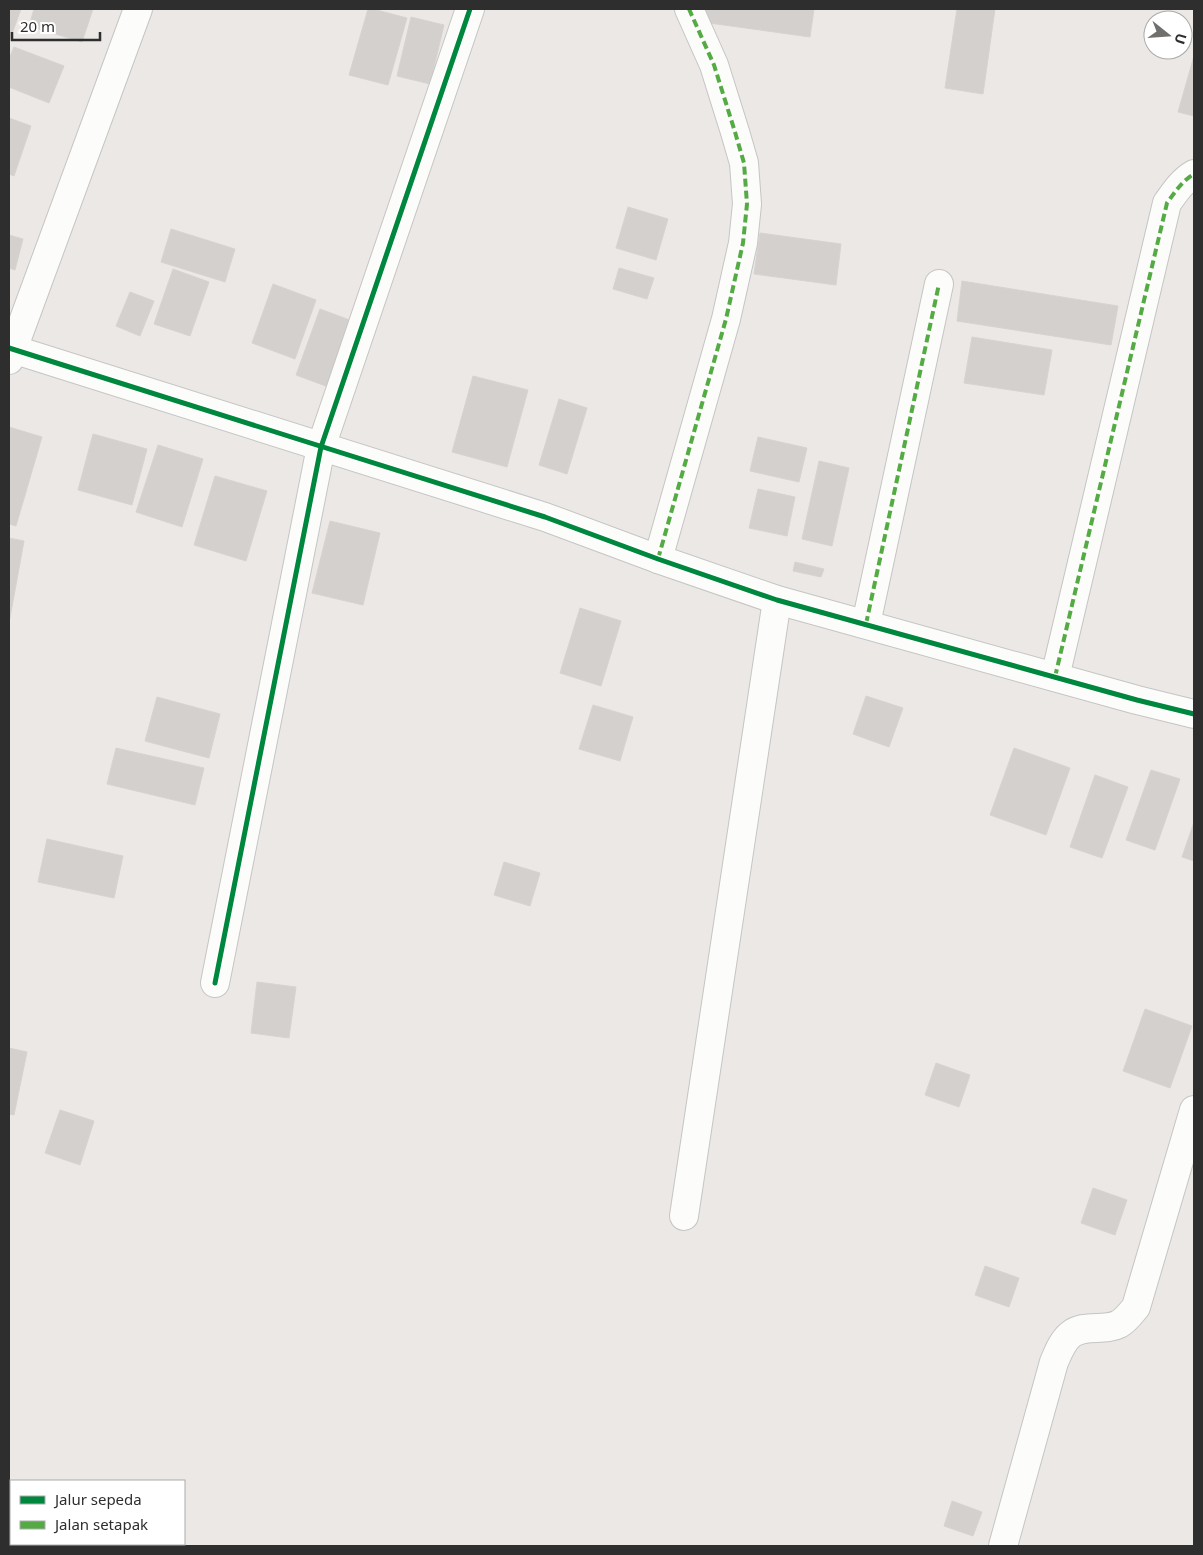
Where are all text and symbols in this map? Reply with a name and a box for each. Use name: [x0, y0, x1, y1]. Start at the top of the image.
scale bar: [12, 10, 100, 42]
north arrow: [1143, 10, 1193, 60]
text: 20 m: [20, 16, 55, 36]
text: U: [1170, 31, 1192, 47]
legend: [10, 1480, 185, 1545]
text: Jalur sepeda: [53, 1489, 142, 1509]
text: Jalan setapak: [53, 1514, 148, 1534]

